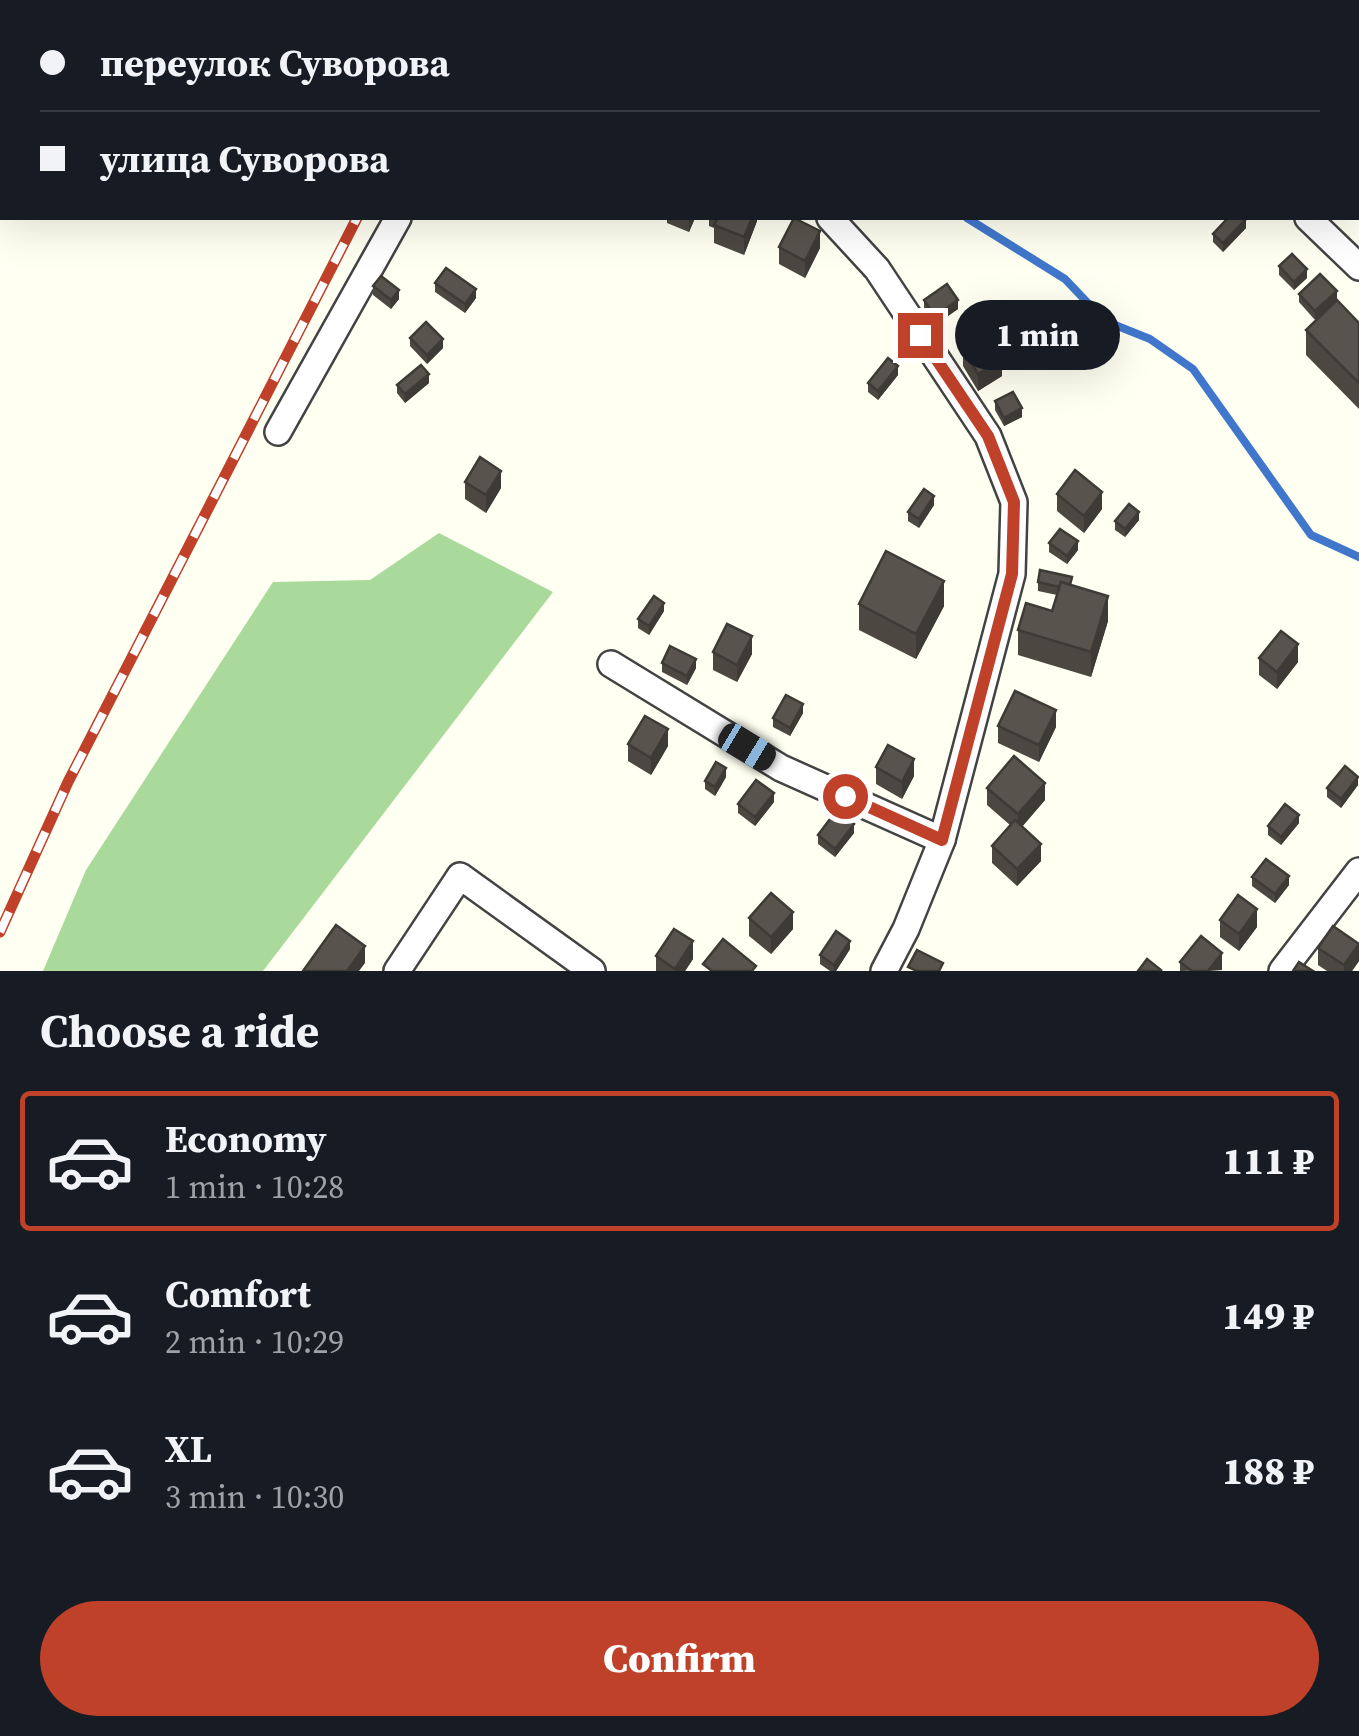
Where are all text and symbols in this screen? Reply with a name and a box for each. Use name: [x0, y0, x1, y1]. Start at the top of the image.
text: переулок Суворова: [100, 37, 450, 89]
text: улица Суворова: [100, 133, 389, 185]
callout: 1 min: [955, 300, 1120, 370]
route end: [898, 313, 943, 358]
text: 1 min: [996, 313, 1079, 357]
car: [714, 719, 780, 775]
route start: [823, 774, 868, 819]
text: Choose a ride: [40, 1000, 319, 1062]
text: Economy: [165, 1113, 327, 1165]
icon: car: [45, 1116, 135, 1206]
text: 111 ₽: [1222, 1135, 1314, 1187]
text: 1 min · 10:28: [165, 1165, 344, 1209]
text: Comfort: [165, 1268, 311, 1320]
icon: car: [45, 1271, 135, 1361]
text: 149 ₽: [1222, 1290, 1314, 1342]
text: 2 min · 10:29: [165, 1320, 344, 1364]
text: XL: [165, 1423, 212, 1475]
icon: car: [45, 1426, 135, 1516]
text: 188 ₽: [1222, 1445, 1314, 1497]
text: 3 min · 10:30: [165, 1475, 344, 1519]
button: Confirm: [40, 1601, 1319, 1716]

